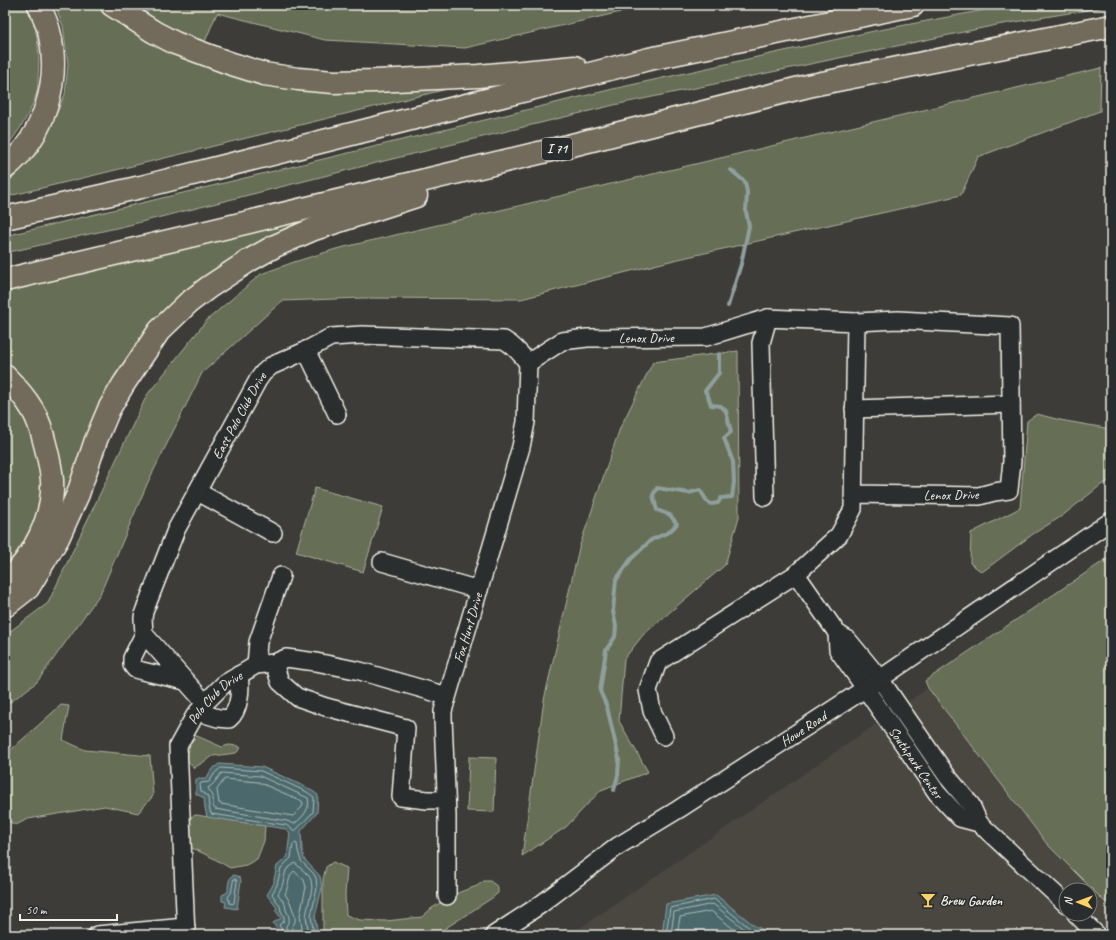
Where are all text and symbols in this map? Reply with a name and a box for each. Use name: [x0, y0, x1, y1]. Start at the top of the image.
road number: I 71: [542, 138, 572, 160]
street label: Lenox Drive: [619, 329, 675, 346]
street label: East Polo Club Drive: [208, 367, 271, 462]
street label: Lenox Drive: [923, 486, 980, 504]
street label: Fox Hunt Drive: [449, 590, 486, 664]
street label: Polo Club Drive: [183, 666, 246, 727]
street label: Howe Road: [777, 706, 832, 750]
street label: Southpark Center: [885, 723, 947, 803]
north arrow: [1058, 882, 1098, 922]
bar icon: Brew Garden: [919, 891, 937, 909]
place label: Brew Garden: [940, 892, 1003, 909]
scale bar: [20, 896, 117, 922]
text: N: [1061, 896, 1075, 905]
text: 50 m: [26, 902, 48, 918]

